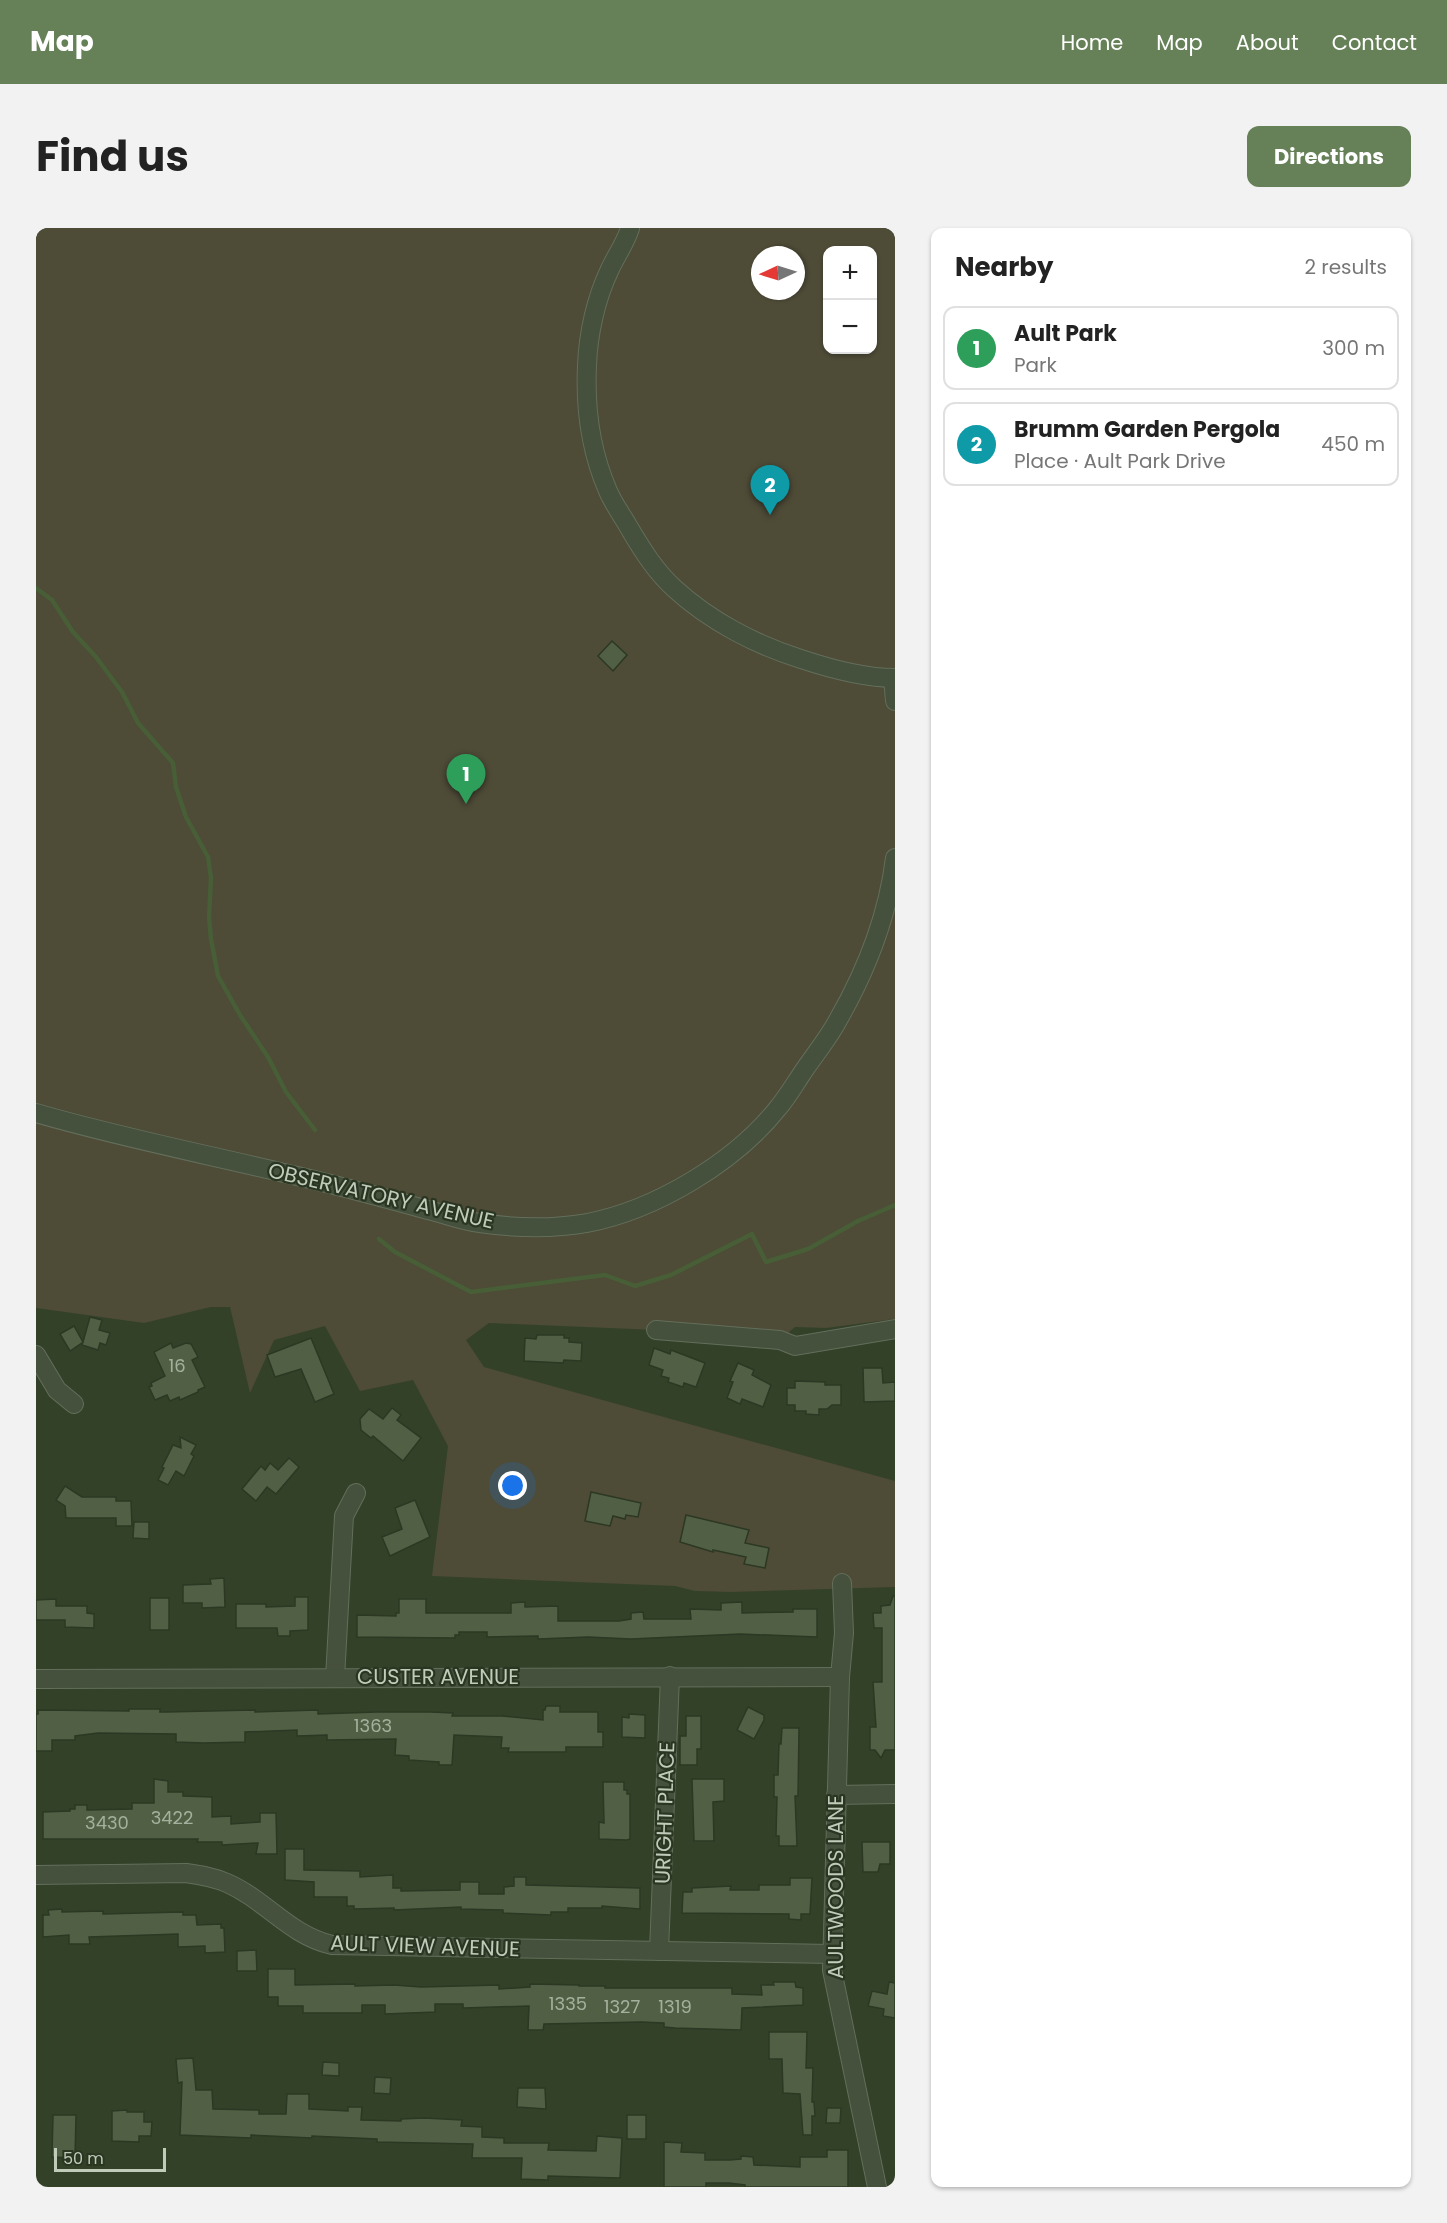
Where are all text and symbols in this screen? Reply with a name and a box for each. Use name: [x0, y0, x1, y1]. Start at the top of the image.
text: Map: [30, 22, 94, 61]
text: Home: [1061, 28, 1123, 57]
text: Map: [1156, 28, 1203, 57]
text: About: [1236, 28, 1299, 57]
text: Contact: [1332, 28, 1417, 57]
button: Directions: [1247, 126, 1411, 187]
text: Find us: [36, 127, 189, 186]
north arrow: [751, 246, 805, 300]
map controls: [823, 246, 877, 354]
button: +: [823, 246, 877, 300]
text: Nearby: [955, 249, 1053, 285]
text: 2 results: [1304, 253, 1387, 281]
button: −: [823, 300, 877, 354]
text: Ault Park: [1014, 318, 1117, 349]
text: 1: [973, 334, 980, 362]
text: 300 m: [1322, 334, 1385, 362]
text: Park: [1014, 351, 1057, 379]
text: Brumm Garden Pergola: [1014, 414, 1280, 445]
text: 2: [971, 430, 982, 458]
text: 450 m: [1321, 430, 1385, 458]
text: Place · Ault Park Drive: [1014, 447, 1226, 475]
pin: 2: [750, 466, 790, 515]
pin: 1: [446, 754, 486, 804]
street label: OBSERVATORY AVENUE: [265, 1155, 497, 1236]
house number: 16: [168, 1353, 186, 1378]
your location: [498, 1471, 527, 1500]
street label: CUSTER AVENUE: [357, 1662, 519, 1691]
house number: 1363: [354, 1713, 392, 1738]
street label: URIGHT PLACE: [648, 1741, 681, 1885]
street label: AULTWOODS LANE: [821, 1795, 850, 1979]
house number: 3422: [151, 1805, 193, 1830]
house number: 3430: [85, 1810, 129, 1835]
street label: AULT VIEW AVENUE: [330, 1928, 520, 1963]
house number: 1335: [549, 1991, 587, 2016]
house number: 1327: [604, 1994, 640, 2019]
house number: 1319: [658, 1994, 692, 2019]
scale bar: [54, 2145, 166, 2172]
text: 50 m: [63, 2147, 104, 2170]

